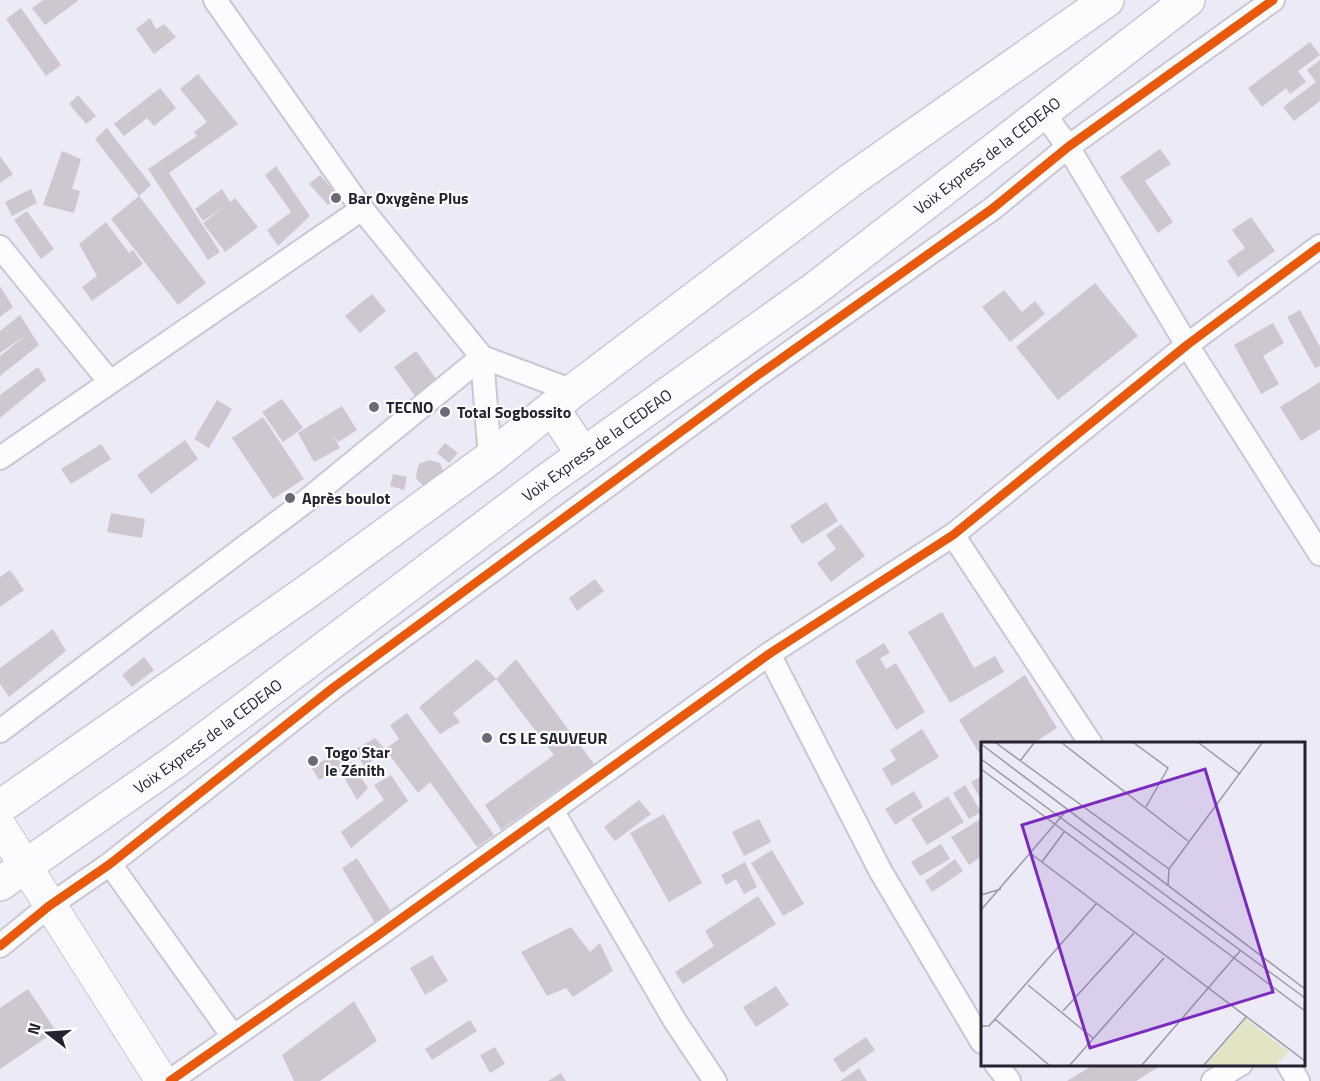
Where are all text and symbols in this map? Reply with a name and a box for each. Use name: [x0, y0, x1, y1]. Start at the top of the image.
street label: Voix Express de la CEDEAO: [909, 91, 1066, 220]
place label: Bar Oxygène Plus: [348, 186, 469, 210]
marker: Bar Oxygène Plus: [329, 191, 343, 205]
street label: Voix Express de la CEDEAO: [517, 383, 677, 507]
place label: TECNO: [386, 395, 433, 419]
marker: TECNO: [367, 400, 381, 414]
place label: Total Sogbossito: [457, 400, 571, 424]
marker: Total Sogbossito: [438, 405, 452, 419]
place label: Après boulot: [302, 486, 390, 510]
marker: Après boulot: [283, 491, 297, 505]
street label: Voix Express de la CEDEAO: [128, 673, 287, 799]
place label: CS LE SAUVEUR: [499, 726, 607, 750]
marker: CS LE SAUVEUR: [480, 731, 494, 745]
place label: Togo Star le Zénith: [325, 740, 390, 782]
inset map: [981, 742, 1305, 1066]
marker: Togo Star le Zénith: [306, 754, 320, 768]
north arrow: [18, 1003, 78, 1063]
text: N: [21, 1020, 47, 1037]

